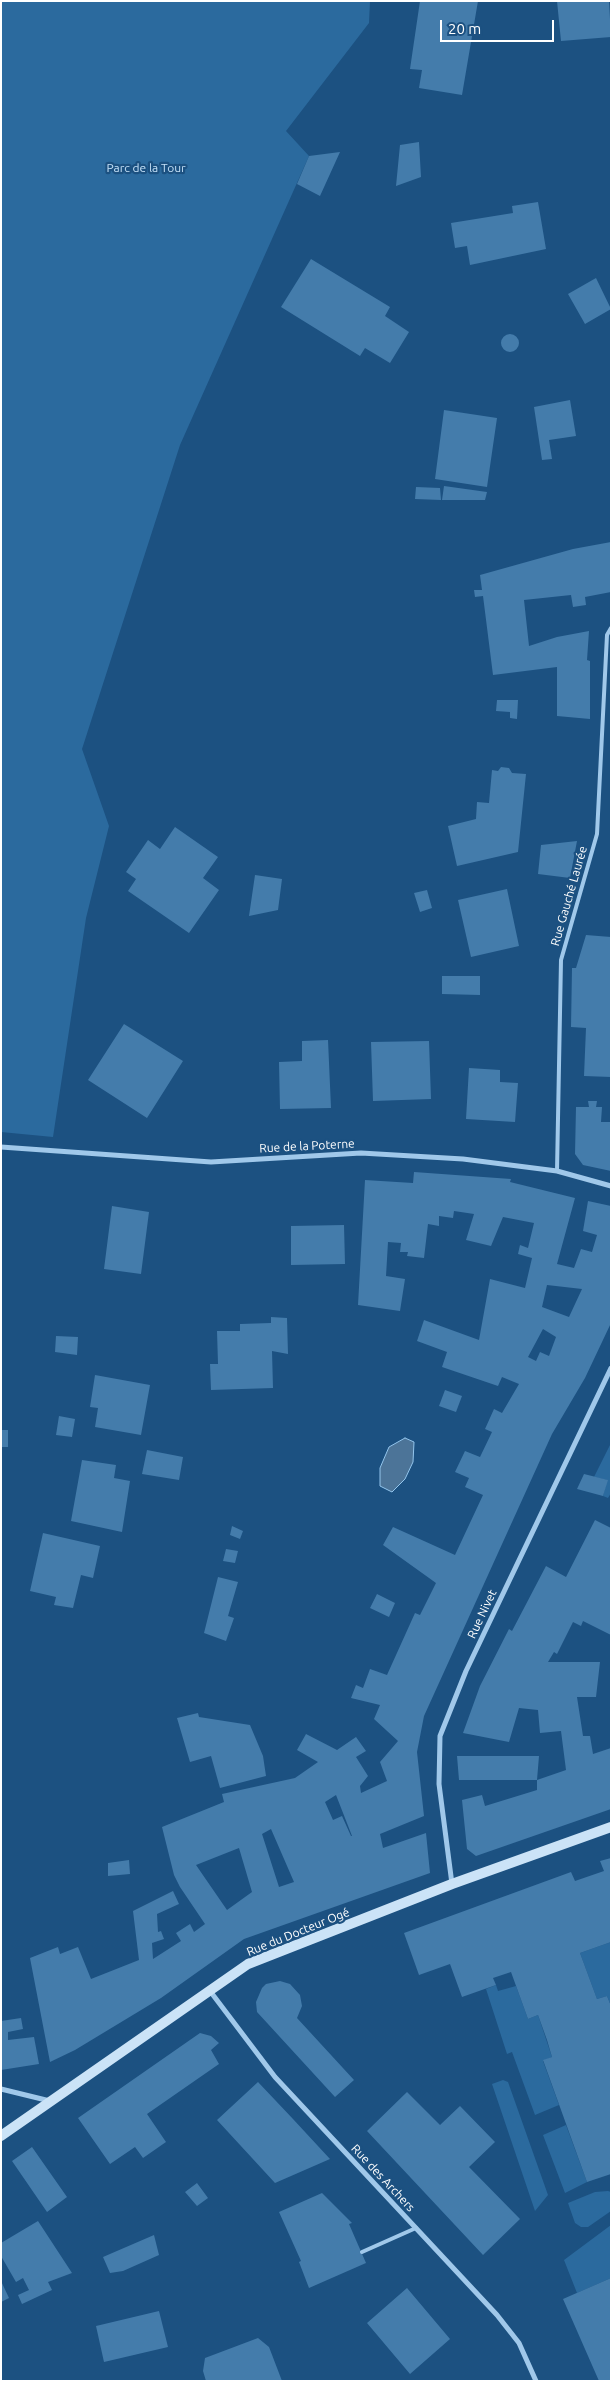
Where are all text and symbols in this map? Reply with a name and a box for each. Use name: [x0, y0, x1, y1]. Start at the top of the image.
scale bar: [442, 10, 556, 42]
text: 20 m: [448, 20, 481, 37]
park label: Parc de la Tour: [106, 161, 186, 175]
street label: Rue Gauché Laurée: [548, 844, 590, 948]
street label: Rue de la Poterne: [259, 1136, 355, 1156]
street label: Rue Nivet: [464, 1587, 500, 1641]
street label: Rue du Docteur Ogé: [244, 1905, 352, 1959]
street label: Rue des Archers: [348, 2141, 418, 2215]

